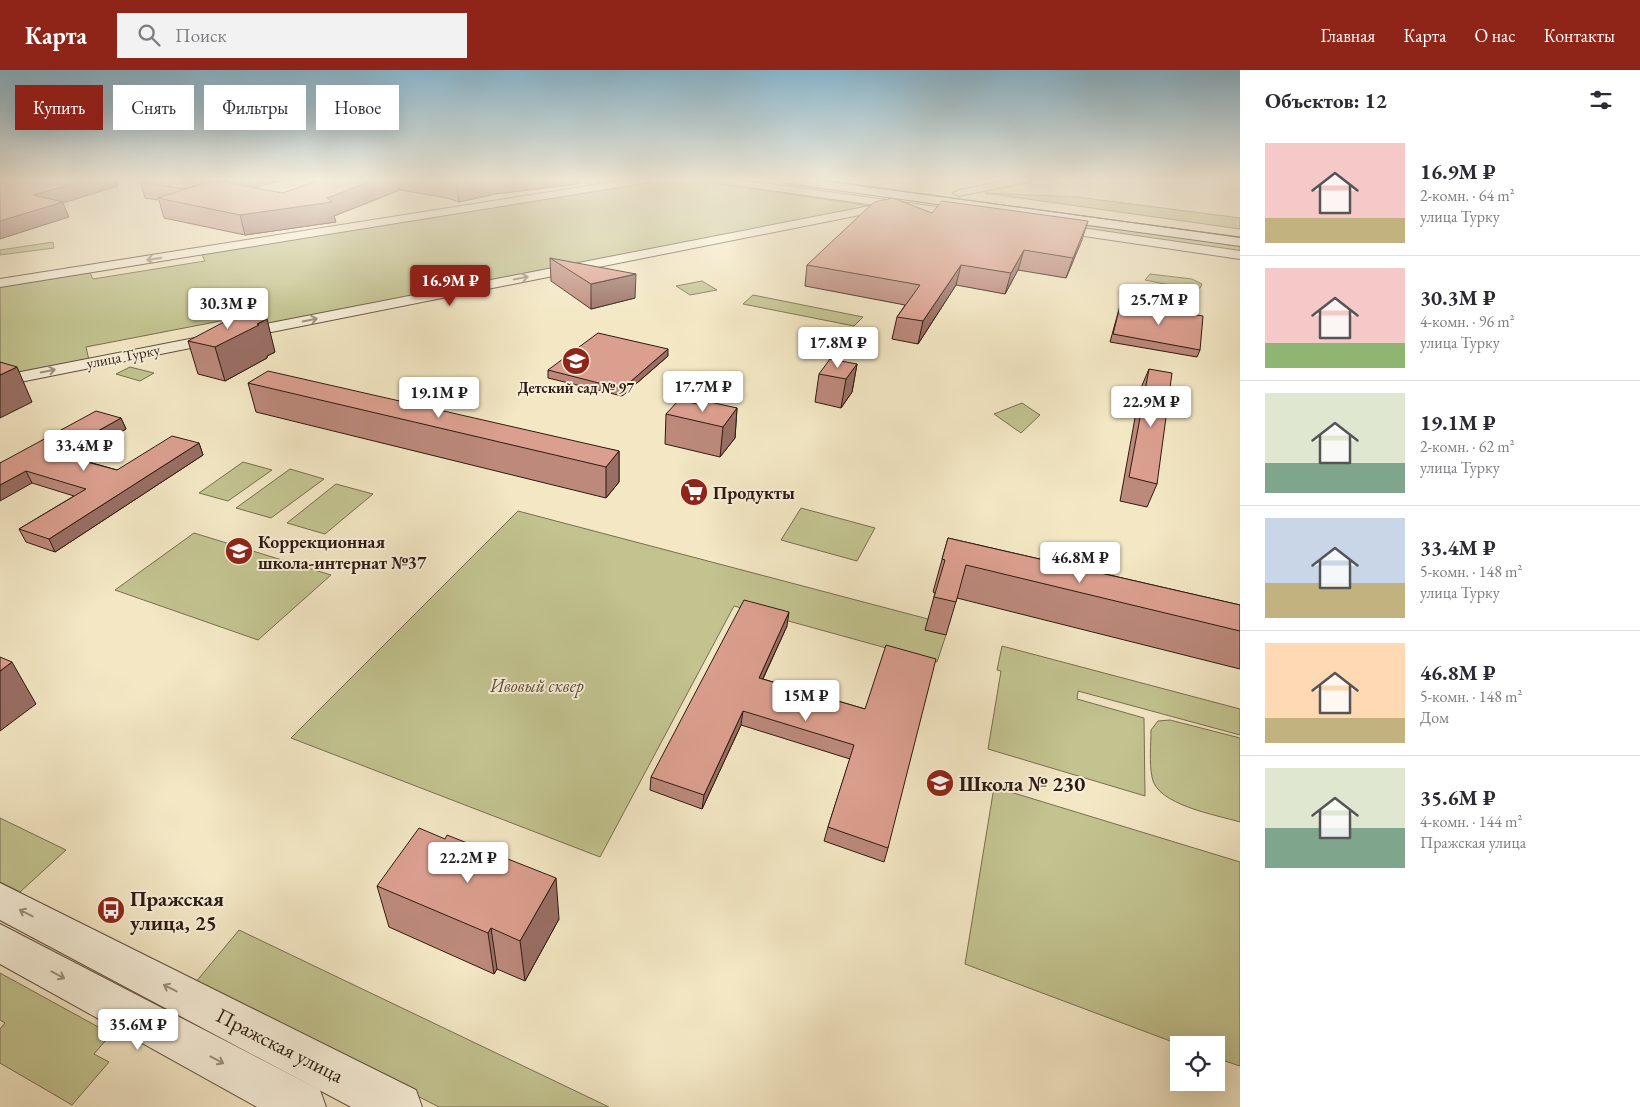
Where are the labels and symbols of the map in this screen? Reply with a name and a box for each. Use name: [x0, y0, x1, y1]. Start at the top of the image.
one-way arrow: [146, 254, 162, 264]
pin: 16.9M ₽: [404, 264, 496, 307]
one-way arrow: [513, 273, 529, 283]
pin: 25.7M ₽: [1113, 284, 1205, 326]
pin: 30.3M ₽: [182, 288, 274, 330]
one-way arrow: [302, 314, 318, 324]
pin: 17.8M ₽: [792, 326, 884, 369]
street label: улица Турку: [85, 339, 162, 372]
school or university icon: Детский сад № 97: [561, 346, 591, 376]
one-way arrow: [39, 366, 55, 376]
pin: 17.7M ₽: [657, 370, 749, 413]
pin: 19.1M ₽: [393, 376, 485, 419]
place label: Детский сад № 97: [518, 378, 634, 397]
pin: 22.9M ₽: [1105, 386, 1197, 428]
pin: 33.4M ₽: [38, 430, 130, 472]
supermarket icon: Продукты: [679, 477, 709, 507]
place label: Продукты: [713, 481, 795, 504]
place label: Коррекционная школа-интернат №37: [258, 530, 427, 574]
school or university icon: Коррекционная школа-интернат №37: [224, 536, 254, 566]
pin: 46.8M ₽: [1034, 542, 1126, 584]
park label: Ивовый сквер: [489, 674, 584, 698]
pin: 15M ₽: [771, 680, 841, 722]
school or university icon: Школа № 230: [925, 768, 955, 798]
place label: Школа № 230: [959, 770, 1085, 797]
pin: 22.2M ₽: [422, 842, 514, 884]
place label: Пражская улица, 25: [130, 885, 224, 936]
bus stop icon: Пражская улица, 25: [96, 895, 126, 925]
one-way arrow: [18, 908, 33, 918]
one-way arrow: [51, 970, 66, 980]
one-way arrow: [163, 983, 178, 992]
street label: Пражская улица: [212, 1001, 349, 1089]
pin: 35.6M ₽: [92, 1008, 184, 1051]
one-way arrow: [209, 1055, 224, 1065]

